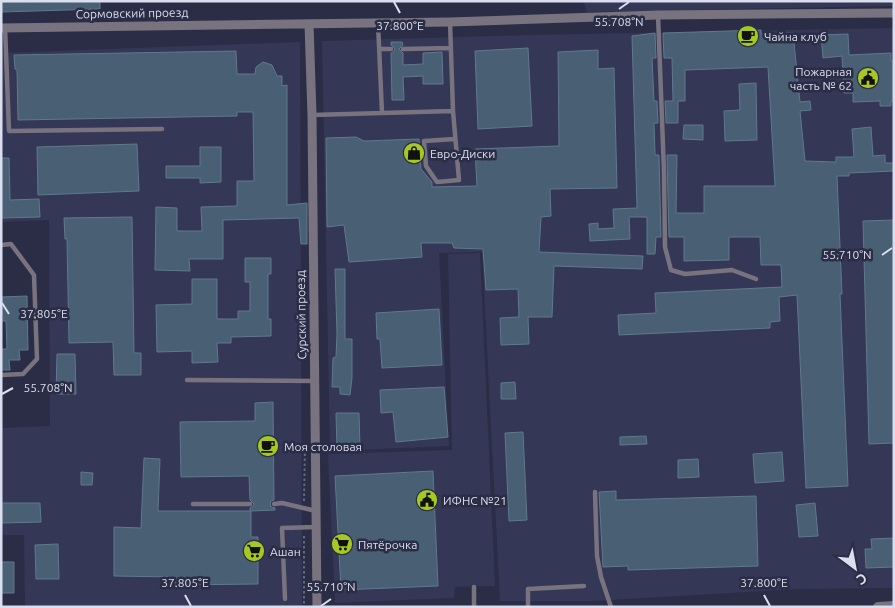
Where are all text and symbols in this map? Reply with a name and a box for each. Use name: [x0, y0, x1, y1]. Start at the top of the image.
street label: Сормовский проезд: [75, 6, 189, 20]
text: 55.708°N: [594, 15, 644, 28]
text: 37.800°E: [376, 19, 424, 32]
cafe icon: Чайна клуб: [736, 24, 760, 48]
place label: Чайна клуб: [764, 30, 827, 43]
place label: Пожарная часть № 62: [790, 65, 852, 92]
public building icon: Пожарная часть № 62: [856, 66, 880, 90]
shop icon: Евро-Диски: [402, 141, 426, 165]
place label: Евро-Диски: [430, 147, 495, 160]
text: 55.710°N: [822, 248, 872, 261]
street label: Сурский проезд: [294, 270, 308, 360]
text: 37.805°E: [20, 307, 68, 320]
text: 55.708°N: [23, 381, 73, 394]
cafe icon: Моя столовая: [256, 434, 280, 458]
place label: Моя столовая: [284, 440, 362, 453]
public building icon: ИФНС №21: [415, 488, 439, 512]
place label: ИФНС №21: [443, 494, 507, 507]
supermarket icon: Пятёрочка: [330, 532, 354, 556]
place label: Пятёрочка: [358, 538, 417, 551]
supermarket icon: Ашан: [242, 539, 266, 563]
north arrow: [830, 543, 880, 593]
place label: Ашан: [270, 545, 301, 558]
text: С: [854, 570, 870, 588]
text: 37.805°E: [161, 576, 209, 589]
text: 37.800°E: [740, 576, 788, 589]
text: 55.710°N: [306, 580, 356, 593]

